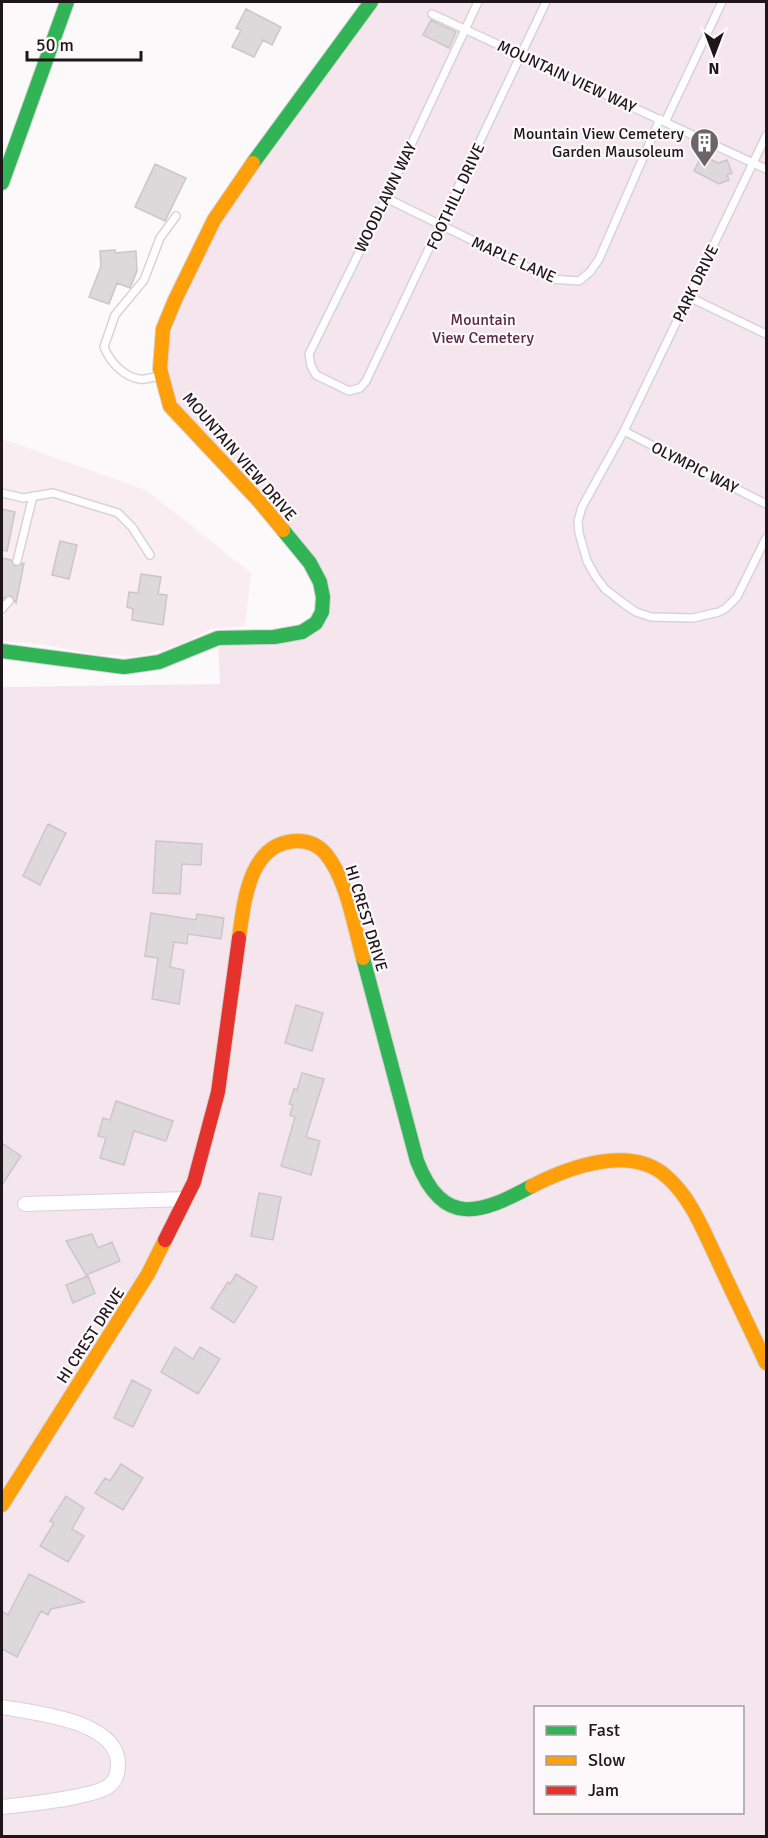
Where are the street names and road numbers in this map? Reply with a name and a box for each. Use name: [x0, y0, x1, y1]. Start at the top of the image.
street label: MOUNTAIN VIEW WAY: [494, 36, 639, 118]
street label: WOODLAWN WAY: [350, 139, 421, 256]
street label: FOOTHILL DRIVE: [423, 140, 489, 253]
street label: MAPLE LANE: [468, 232, 559, 287]
street label: PARK DRIVE: [669, 242, 723, 325]
street label: MOUNTAIN VIEW DRIVE: [178, 388, 301, 525]
street label: OLYMPIC WAY: [648, 437, 741, 498]
street label: HI CREST DRIVE: [340, 863, 392, 974]
street label: HI CREST DRIVE: [52, 1284, 129, 1387]

